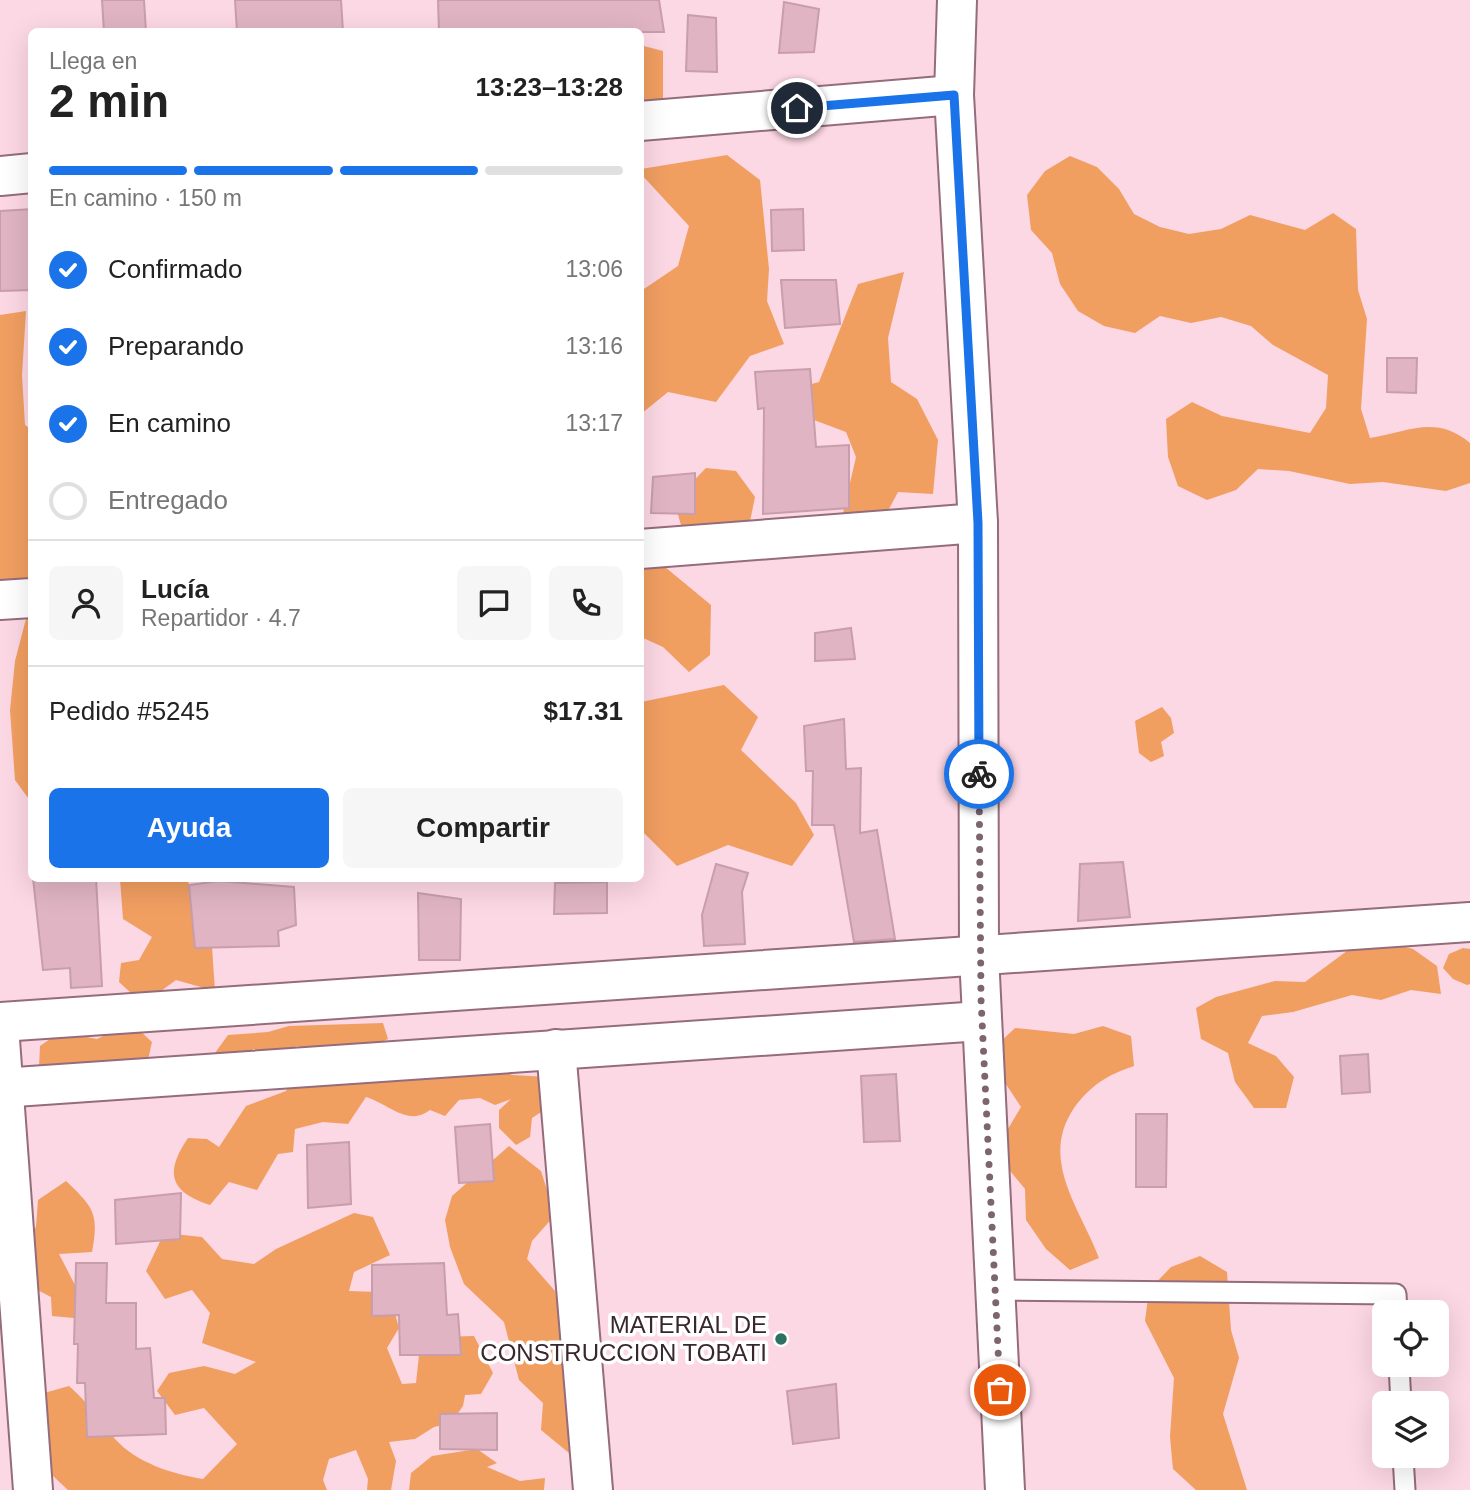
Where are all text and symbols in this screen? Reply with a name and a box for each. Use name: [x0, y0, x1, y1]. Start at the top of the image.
text: Llega en: [49, 48, 137, 74]
text: 13:23–13:28: [476, 72, 623, 102]
text: 2 min: [49, 75, 169, 127]
pin: [767, 78, 827, 138]
icon: home: [778, 89, 816, 127]
text: En camino · 150 m: [49, 185, 242, 211]
icon: check: [49, 251, 87, 289]
text: Confirmado: [108, 254, 242, 284]
text: 13:06: [565, 256, 623, 282]
icon: check: [49, 328, 87, 366]
text: Preparando: [108, 331, 244, 361]
text: 13:16: [565, 333, 623, 359]
icon: check: [49, 405, 87, 443]
text: En camino: [108, 408, 231, 438]
text: 13:17: [565, 410, 623, 436]
text: Entregado: [108, 485, 228, 515]
button: person: [49, 566, 123, 640]
button: chat: [457, 566, 531, 640]
button: phone: [549, 566, 623, 640]
text: Lucía: [141, 574, 209, 604]
text: Repartidor · 4.7: [141, 605, 301, 631]
text: Pedido #5245: [49, 696, 209, 726]
text: $17.31: [543, 696, 623, 726]
courier: [944, 739, 1014, 809]
icon: bike: [960, 755, 998, 793]
button: Ayuda: [49, 788, 329, 868]
button: Compartir: [343, 788, 623, 868]
map controls: [1372, 1300, 1449, 1468]
button: locate: [1372, 1300, 1449, 1377]
place label: MATERIAL DE CONSTRUCCION TOBATI: [480, 1311, 767, 1366]
marker: MATERIAL DE CONSTRUCCION TOBATI: [773, 1331, 789, 1347]
pin: [970, 1360, 1030, 1420]
icon: bag: [981, 1371, 1019, 1409]
button: layers: [1372, 1391, 1449, 1468]

